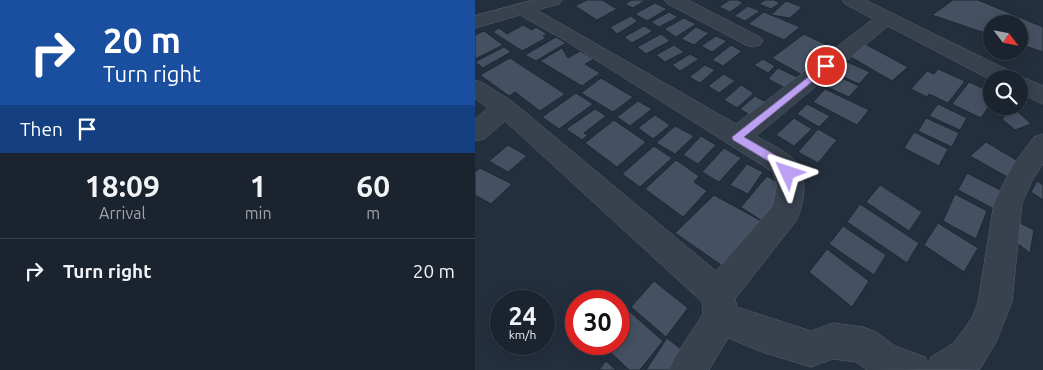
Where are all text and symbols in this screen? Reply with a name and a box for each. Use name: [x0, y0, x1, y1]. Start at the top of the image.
north arrow: [983, 15, 1027, 60]
map controls: [983, 15, 1028, 115]
icon: right: [20, 20, 85, 85]
text: 20 m: [103, 20, 181, 60]
pin: [805, 45, 847, 87]
icon: arrive: [812, 52, 840, 80]
text: Turn right: [103, 61, 201, 86]
button: search: [983, 70, 1028, 115]
icon: arrive: [73, 115, 101, 143]
text: Then: [20, 118, 63, 140]
position arrow: [761, 146, 813, 198]
text: 18:09: [85, 169, 160, 203]
text: 1: [250, 169, 267, 203]
text: 60: [356, 169, 390, 203]
text: Arrival: [99, 204, 146, 222]
text: min: [245, 204, 272, 222]
text: m: [366, 204, 380, 222]
icon: right: [20, 257, 48, 285]
text: Turn right: [63, 260, 151, 282]
text: 20 m: [413, 260, 455, 282]
speed limit sign: 30: [565, 290, 630, 355]
text: 24: [508, 302, 537, 330]
text: km/h: [509, 328, 536, 341]

